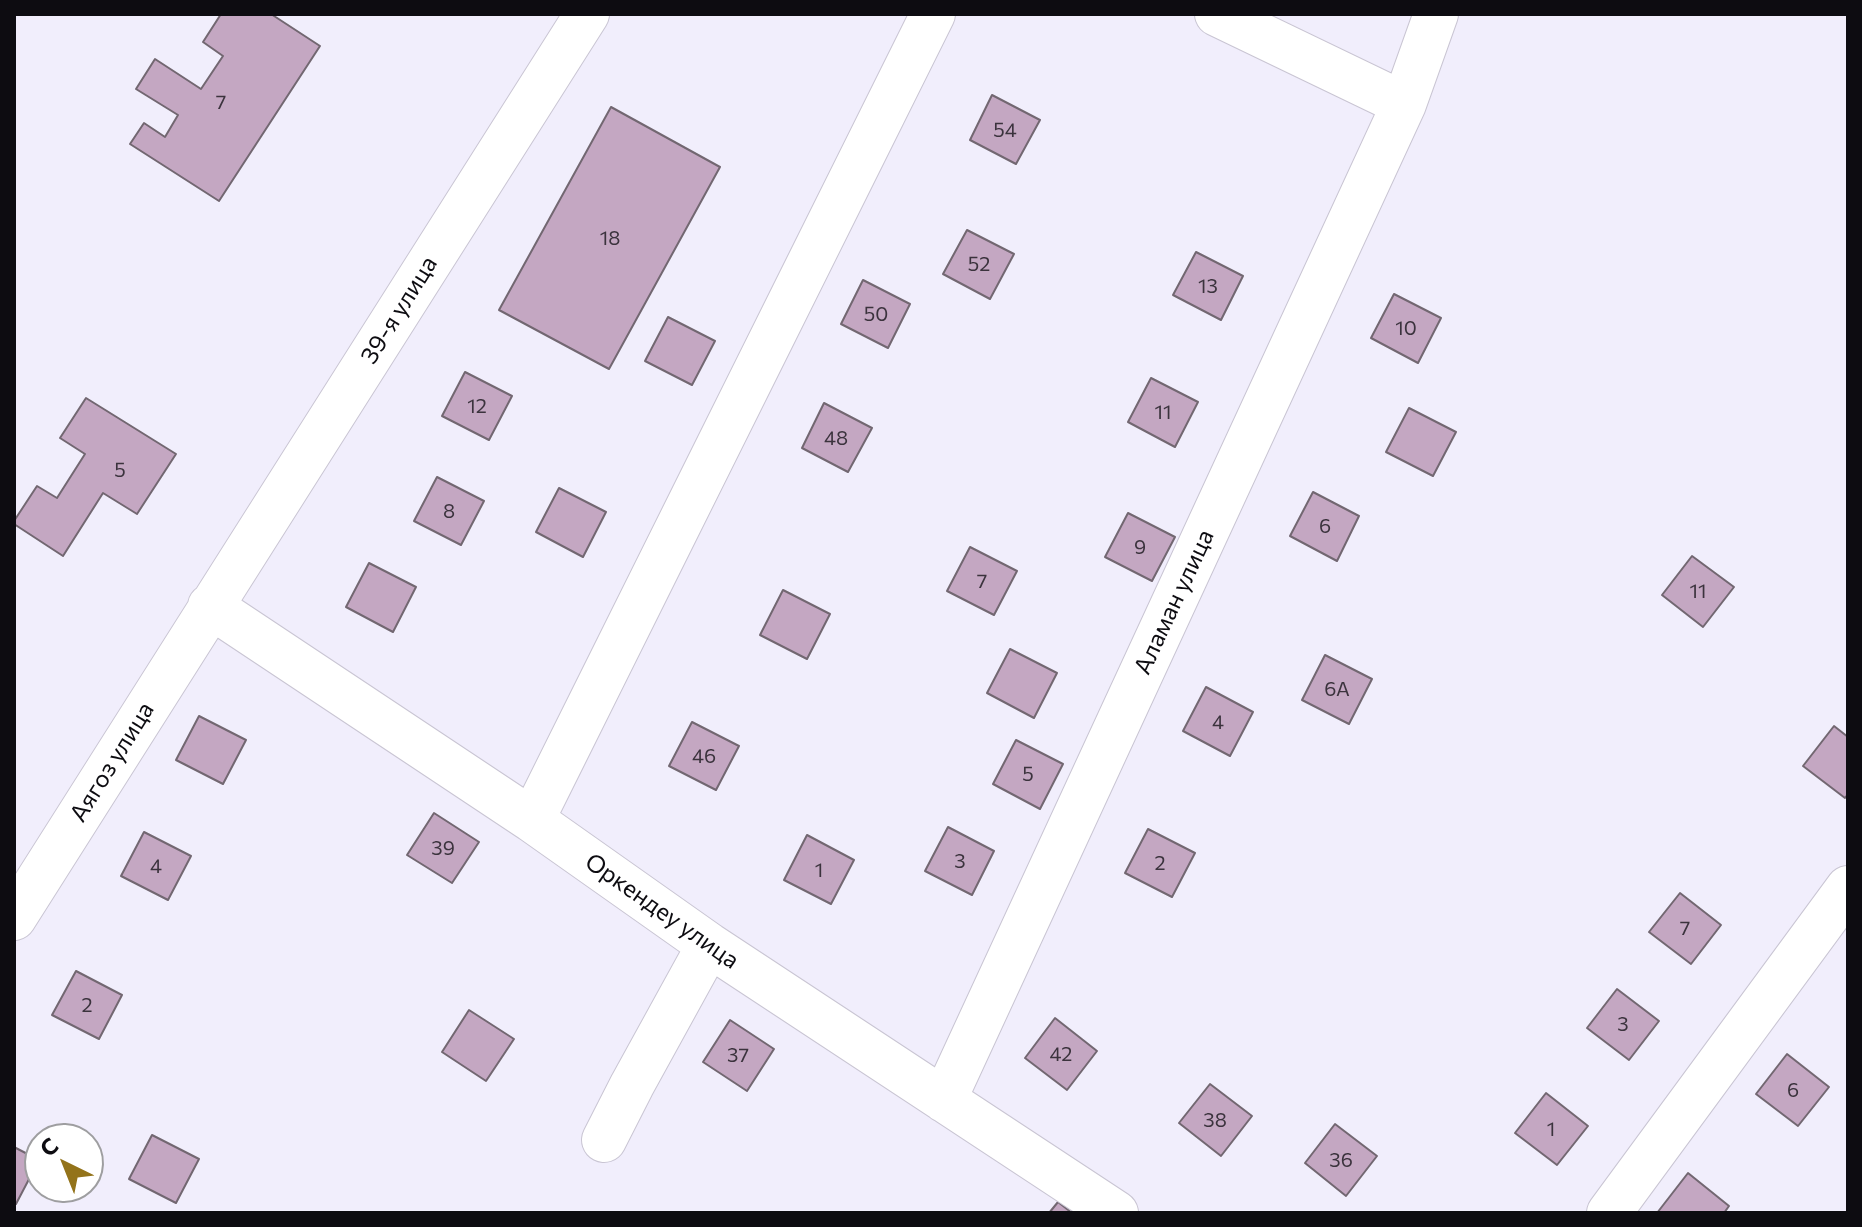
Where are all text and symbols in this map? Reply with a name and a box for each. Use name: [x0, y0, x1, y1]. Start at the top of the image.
house number: 7: [216, 90, 226, 114]
house number: 54: [993, 118, 1017, 142]
house number: 18: [600, 226, 620, 250]
street label: 39-я улица: [355, 251, 443, 369]
house number: 52: [968, 252, 990, 276]
house number: 13: [1198, 274, 1218, 298]
house number: 50: [864, 302, 888, 326]
house number: 10: [1395, 316, 1417, 340]
house number: 12: [467, 394, 487, 418]
house number: 11: [1154, 400, 1172, 424]
house number: 48: [824, 426, 848, 450]
house number: 5: [114, 458, 126, 482]
house number: 8: [443, 499, 455, 523]
house number: 6: [1319, 514, 1331, 538]
street label: Аламан улица: [1128, 525, 1220, 679]
house number: 9: [1134, 535, 1146, 559]
house number: 7: [977, 569, 987, 593]
house number: 11: [1689, 579, 1707, 603]
house number: 6А: [1324, 677, 1350, 701]
street label: Аягоз улица: [64, 697, 160, 827]
house number: 4: [1212, 710, 1224, 734]
house number: 46: [692, 744, 716, 768]
house number: 5: [1022, 762, 1034, 786]
house number: 39: [431, 836, 455, 860]
street label: Оркендеу улица: [579, 847, 745, 975]
house number: 3: [954, 849, 966, 873]
house number: 2: [1154, 851, 1166, 875]
house number: 4: [150, 854, 162, 878]
house number: 1: [815, 858, 823, 882]
house number: 7: [1680, 916, 1690, 940]
house number: 2: [81, 993, 93, 1017]
house number: 3: [1617, 1012, 1629, 1036]
house number: 42: [1050, 1042, 1072, 1066]
house number: 37: [727, 1043, 749, 1067]
house number: 6: [1787, 1078, 1799, 1102]
house number: 38: [1203, 1108, 1227, 1132]
house number: 1: [1547, 1117, 1555, 1141]
north arrow: [24, 1123, 104, 1203]
text: С: [34, 1132, 63, 1162]
house number: 36: [1329, 1148, 1353, 1172]

